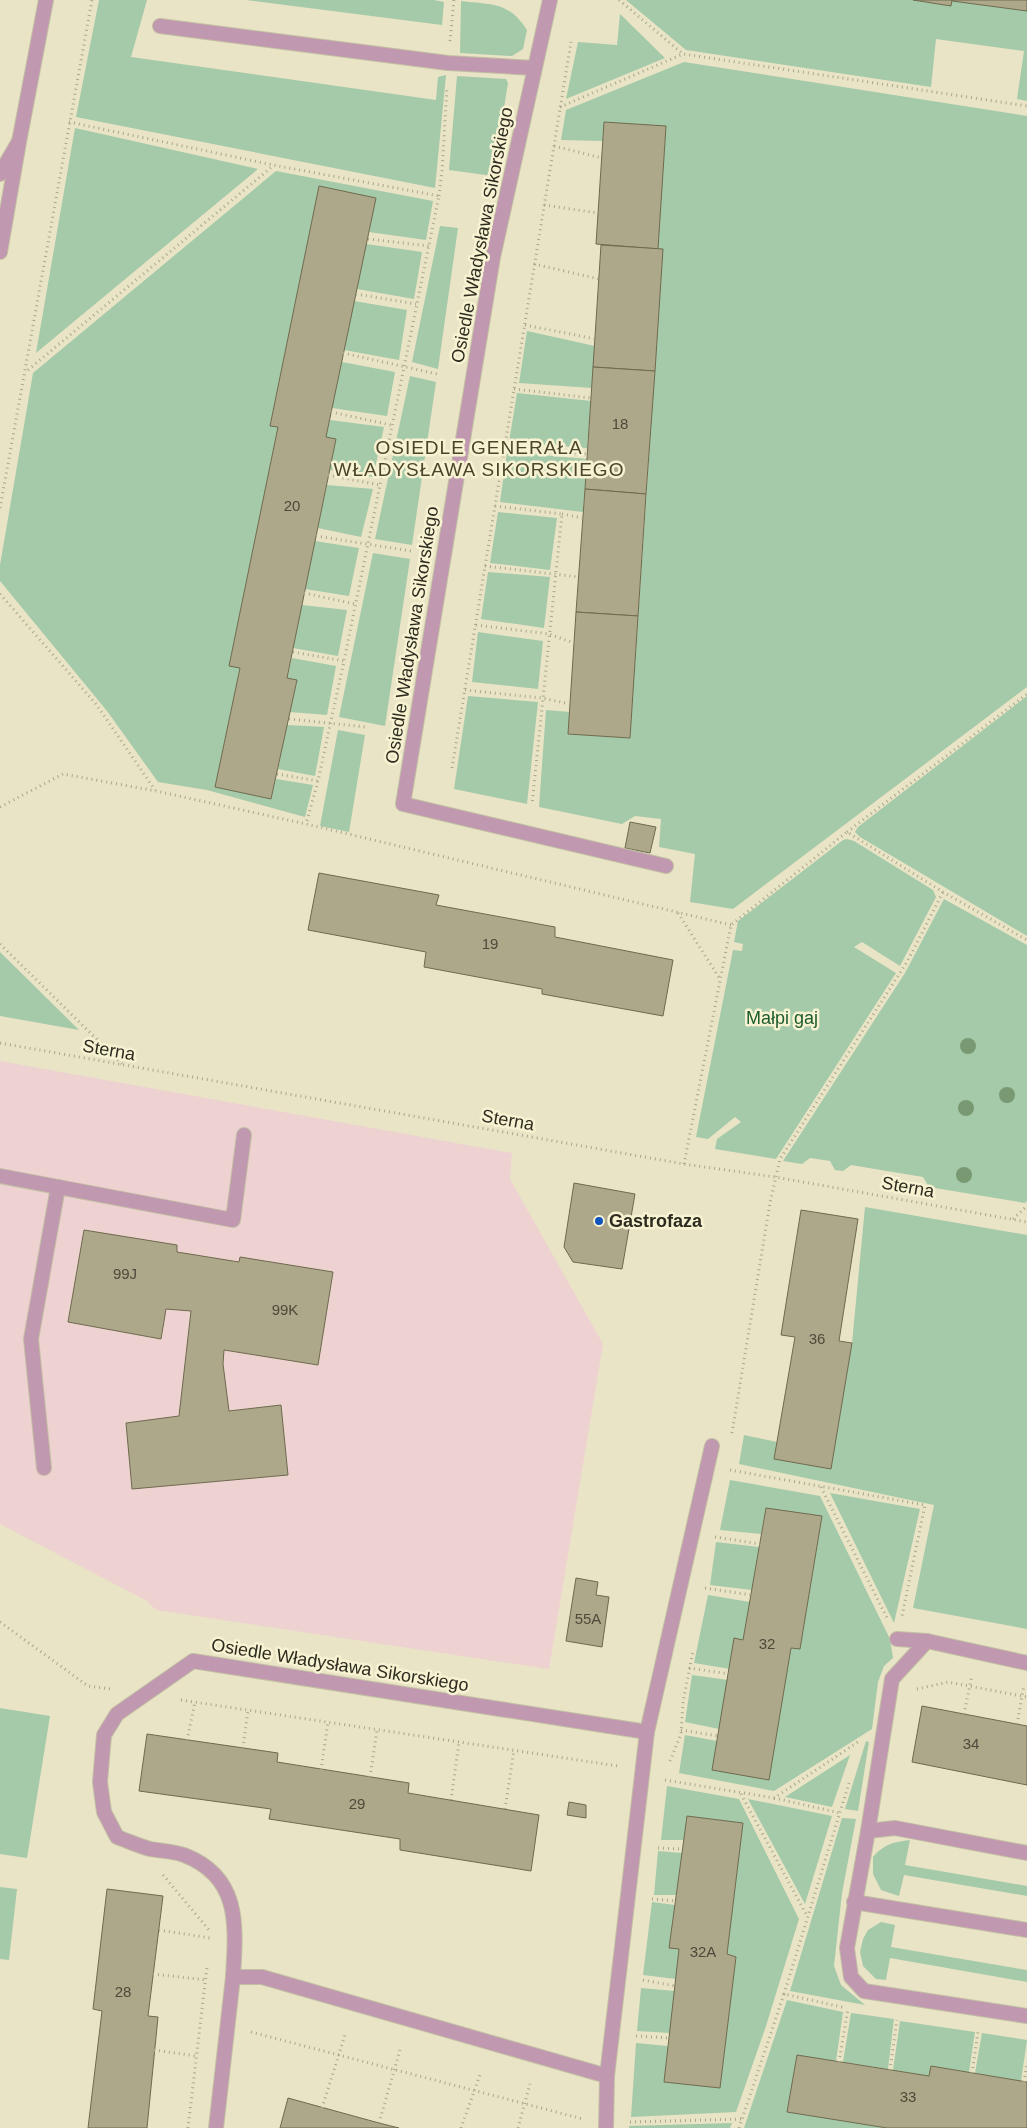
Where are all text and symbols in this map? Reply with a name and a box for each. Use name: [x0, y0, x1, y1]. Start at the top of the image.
street label: Osiedle Władysława Sikorskiego: [447, 105, 517, 365]
house number: 18: [612, 415, 628, 432]
district label: OSIEDLE GENERAŁA WŁADYSŁAWA SIKORSKIEGO: [334, 437, 624, 480]
house number: 20: [284, 497, 300, 514]
street label: Osiedle Władysława Sikorskiego: [382, 505, 442, 765]
house number: 19: [482, 935, 498, 952]
park label: Małpi gaj: [746, 1008, 818, 1028]
street label: Sterna: [81, 1036, 138, 1065]
street label: Sterna: [480, 1106, 537, 1135]
street label: Sterna: [880, 1173, 937, 1202]
place label: Gastrofaza: [609, 1211, 703, 1231]
marker: Gastrofaza: [593, 1215, 605, 1227]
house number: 99J: [113, 1265, 137, 1282]
house number: 99K: [272, 1301, 298, 1318]
house number: 36: [809, 1330, 825, 1347]
house number: 55A: [575, 1610, 601, 1627]
street label: Osiedle Władysława Sikorskiego: [210, 1635, 470, 1695]
house number: 32: [759, 1635, 775, 1652]
house number: 34: [963, 1735, 979, 1752]
house number: 29: [349, 1795, 365, 1812]
house number: 32A: [690, 1943, 716, 1960]
house number: 28: [115, 1983, 131, 2000]
house number: 33: [900, 2088, 916, 2105]

